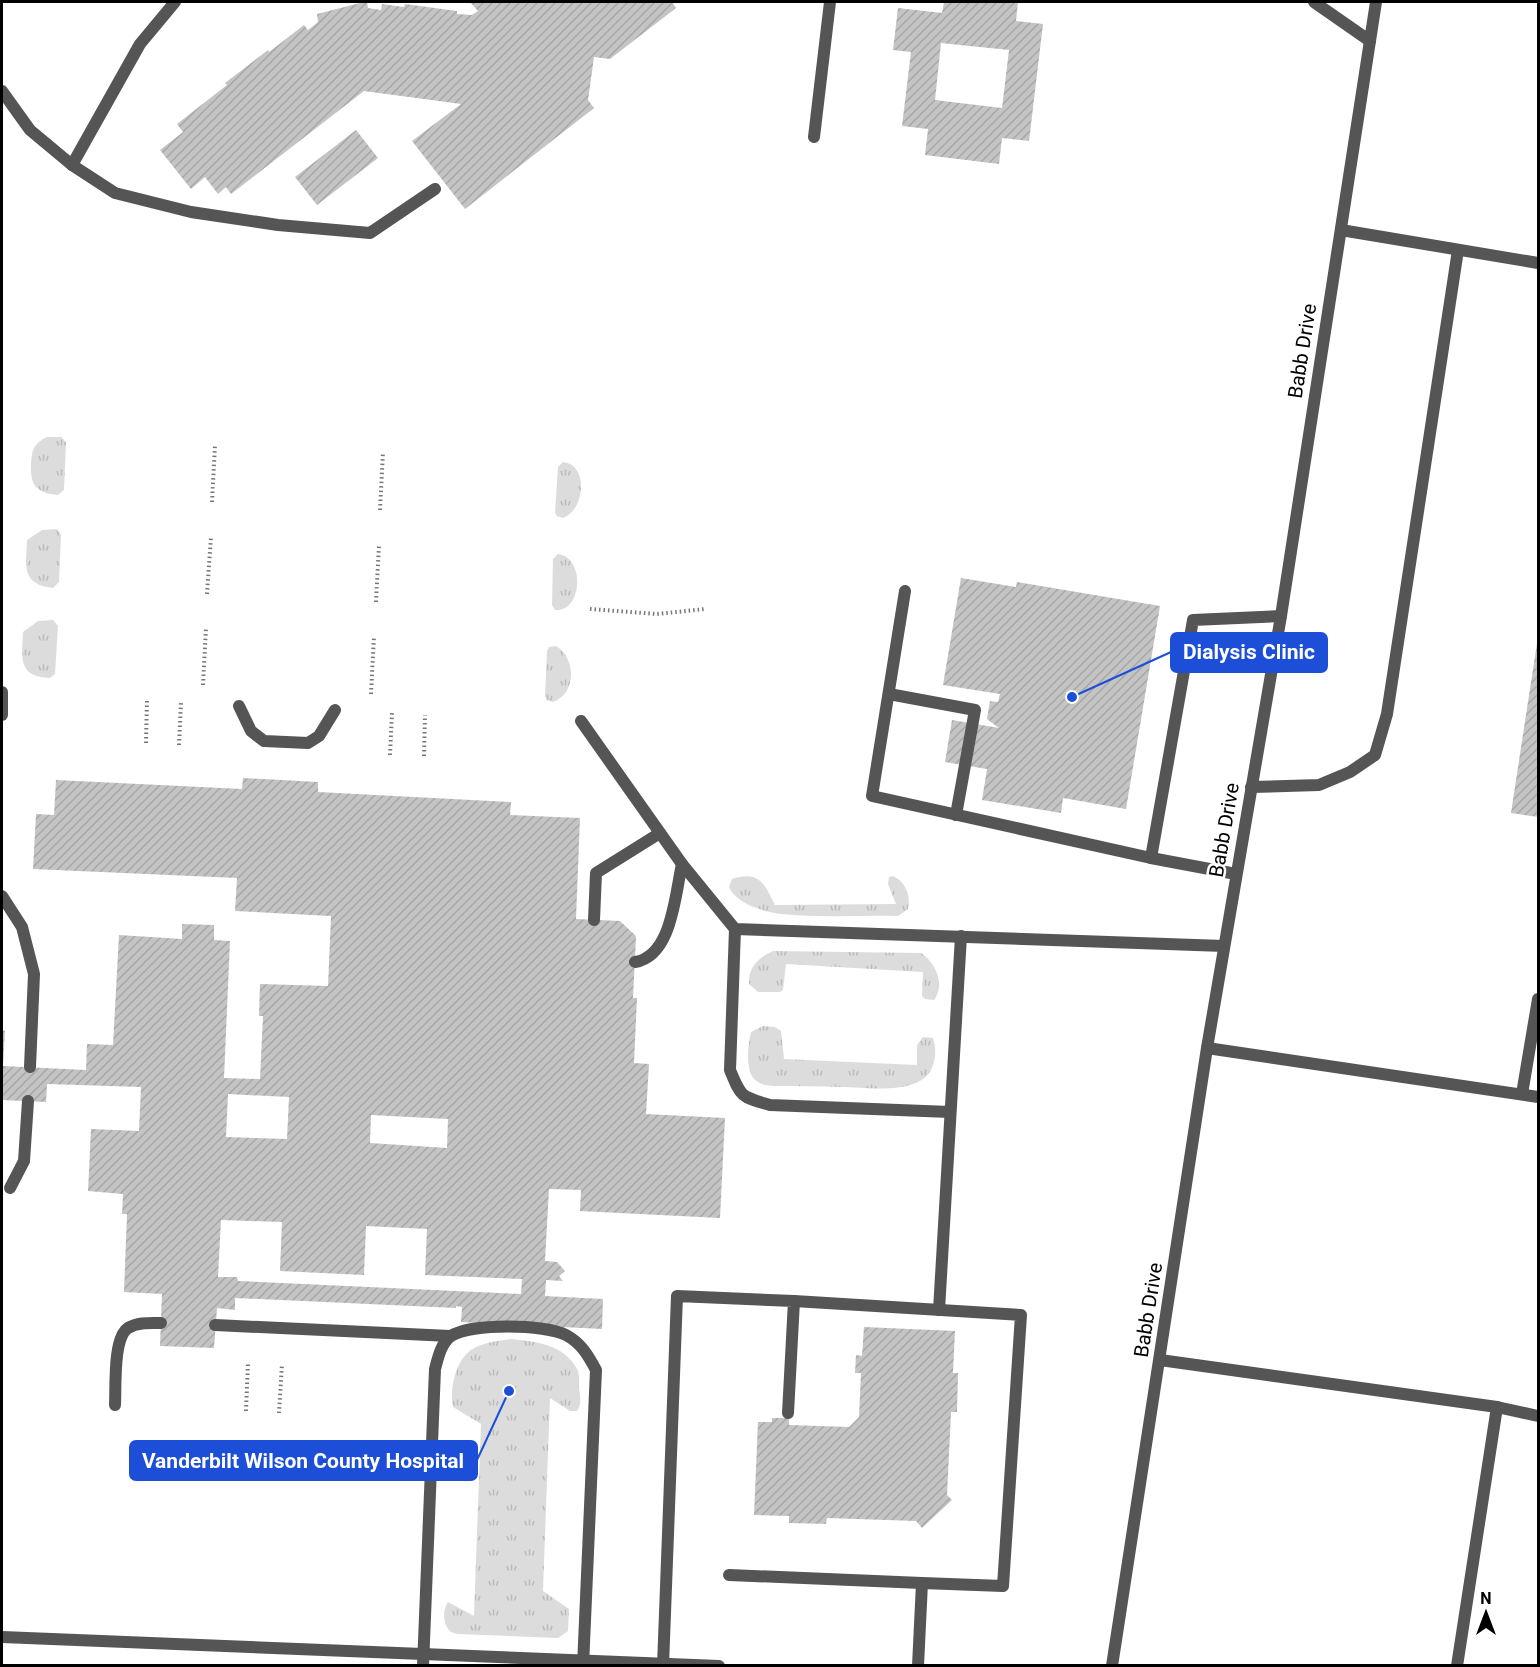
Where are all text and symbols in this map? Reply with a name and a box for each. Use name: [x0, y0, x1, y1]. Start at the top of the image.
street label: Babb Drive: [1283, 302, 1321, 400]
callout: Dialysis Clinic: [1171, 633, 1327, 672]
text: Dialysis Clinic: [1183, 640, 1315, 664]
street label: Babb Drive: [1204, 781, 1244, 879]
street label: Babb Drive: [1129, 1261, 1167, 1359]
callout: Vanderbilt Wilson County Hospital: [130, 1441, 477, 1480]
text: Vanderbilt Wilson County Hospital: [142, 1449, 464, 1473]
north arrow: [1456, 1583, 1516, 1643]
text: N: [1480, 1589, 1492, 1608]

